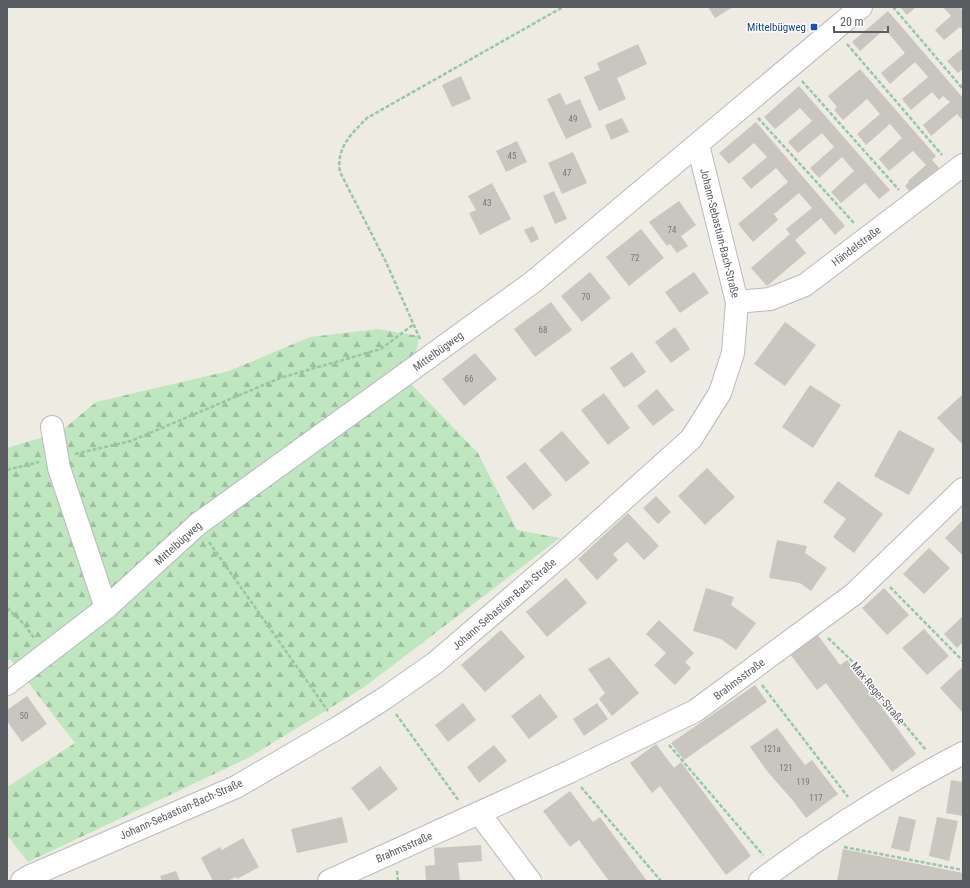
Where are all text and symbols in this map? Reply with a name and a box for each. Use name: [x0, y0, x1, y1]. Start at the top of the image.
scale bar: [834, 8, 888, 34]
text: 20 m: [840, 15, 864, 29]
place label: Mittelbügweg: [747, 21, 806, 34]
marker: Mittelbügweg: [809, 22, 819, 32]
house number: 49: [569, 114, 577, 124]
house number: 45: [508, 151, 517, 161]
street label: Johann-Sebastian-Bach-Straße: [697, 167, 742, 299]
house number: 47: [563, 168, 572, 178]
house number: 43: [483, 198, 491, 208]
street label: Händelstraße: [829, 224, 883, 269]
house number: 74: [668, 225, 677, 235]
house number: 72: [631, 253, 640, 263]
house number: 70: [582, 292, 590, 302]
house number: 68: [539, 325, 547, 335]
street label: Mittelbügweg: [411, 329, 466, 374]
house number: 66: [465, 374, 473, 384]
street label: Mittelbügweg: [152, 519, 205, 568]
street label: Johann-Sebastian-Bach-Straße: [450, 556, 559, 653]
street label: Brahmsstraße: [711, 656, 767, 703]
street label: Max-Reger-Straße: [848, 660, 907, 727]
house number: 50: [20, 711, 28, 721]
house number: 121a: [763, 744, 781, 754]
house number: 121: [779, 763, 793, 773]
street label: Johann-Sebastian-Bach-Straße: [118, 776, 245, 842]
house number: 119: [796, 777, 810, 787]
house number: 117: [809, 793, 823, 803]
street label: Brahmsstraße: [374, 829, 435, 866]

